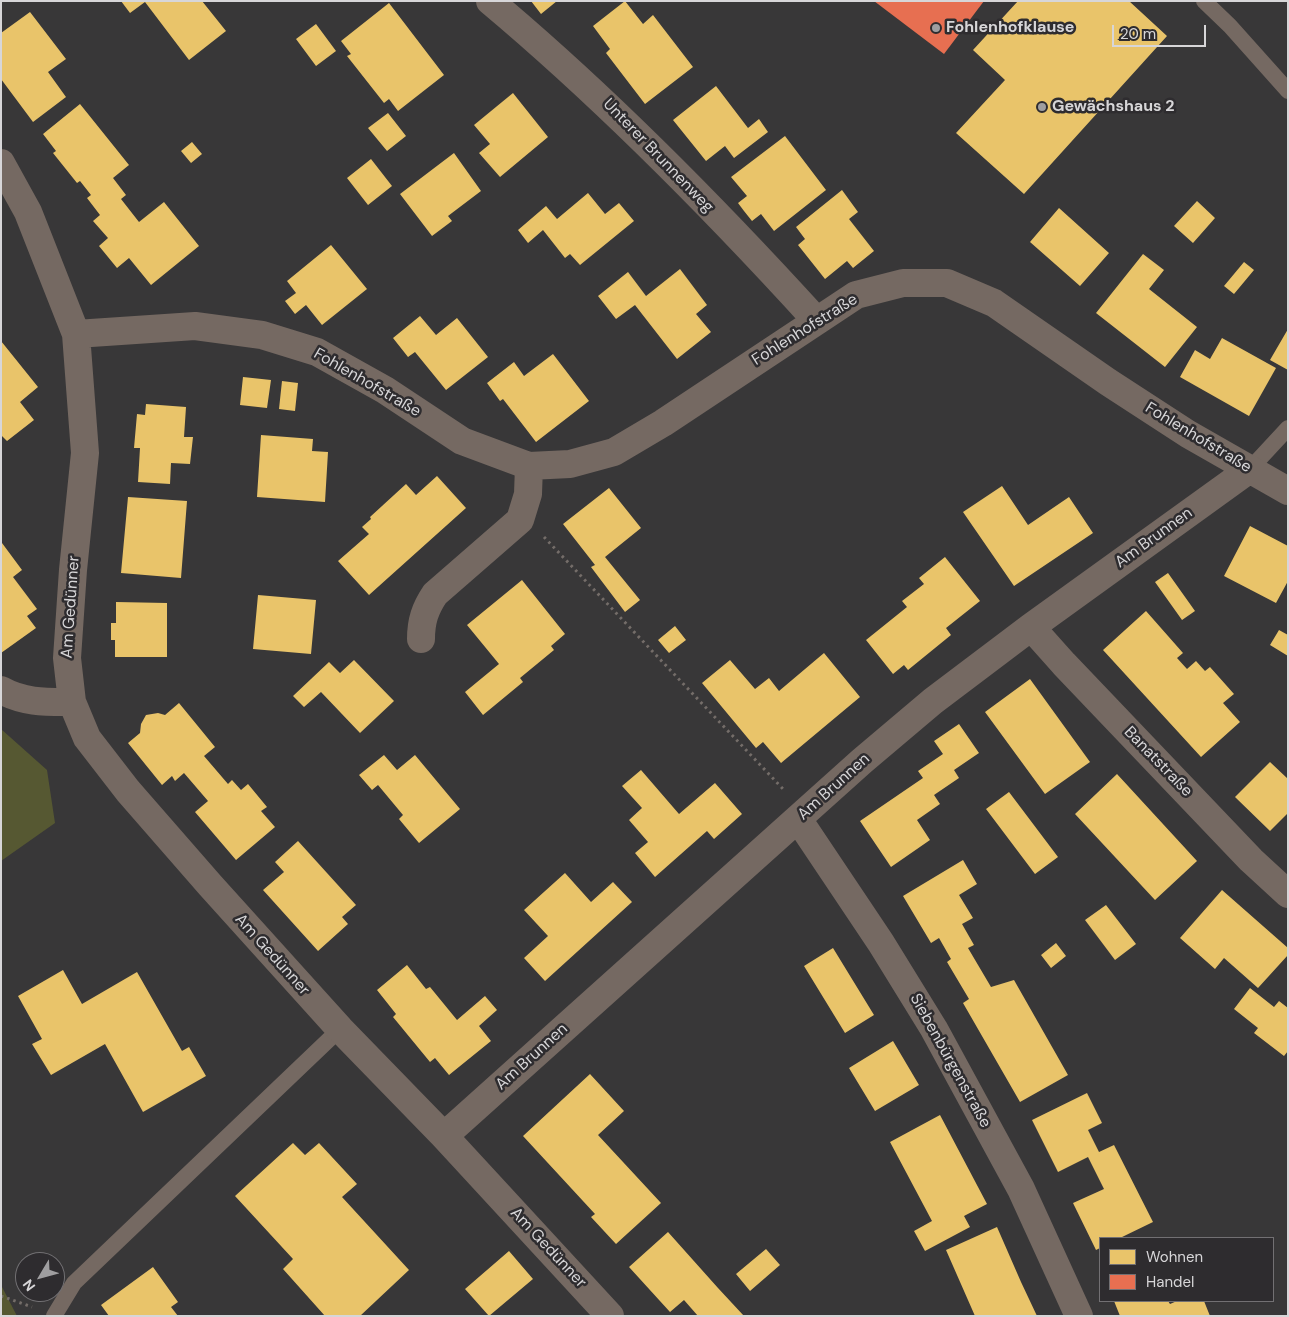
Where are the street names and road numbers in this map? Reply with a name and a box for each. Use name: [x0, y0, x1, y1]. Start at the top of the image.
street label: Unterer Brunnenweg: [599, 95, 717, 217]
street label: Fohlenhofstraße: [749, 290, 861, 370]
street label: Fohlenhofstraße: [310, 345, 424, 421]
street label: Fohlenhofstraße: [1141, 399, 1255, 477]
street label: Am Brunnen: [1112, 504, 1196, 572]
street label: Am Gedünner: [58, 555, 84, 659]
street label: Banatstraße: [1120, 723, 1196, 801]
street label: Am Brunnen: [794, 750, 874, 824]
street label: Am Gedünner: [230, 910, 314, 1000]
street label: Siebenbürgenstraße: [905, 991, 995, 1131]
street label: Am Brunnen: [492, 1020, 572, 1094]
street label: Am Gedünner: [506, 1204, 590, 1292]

